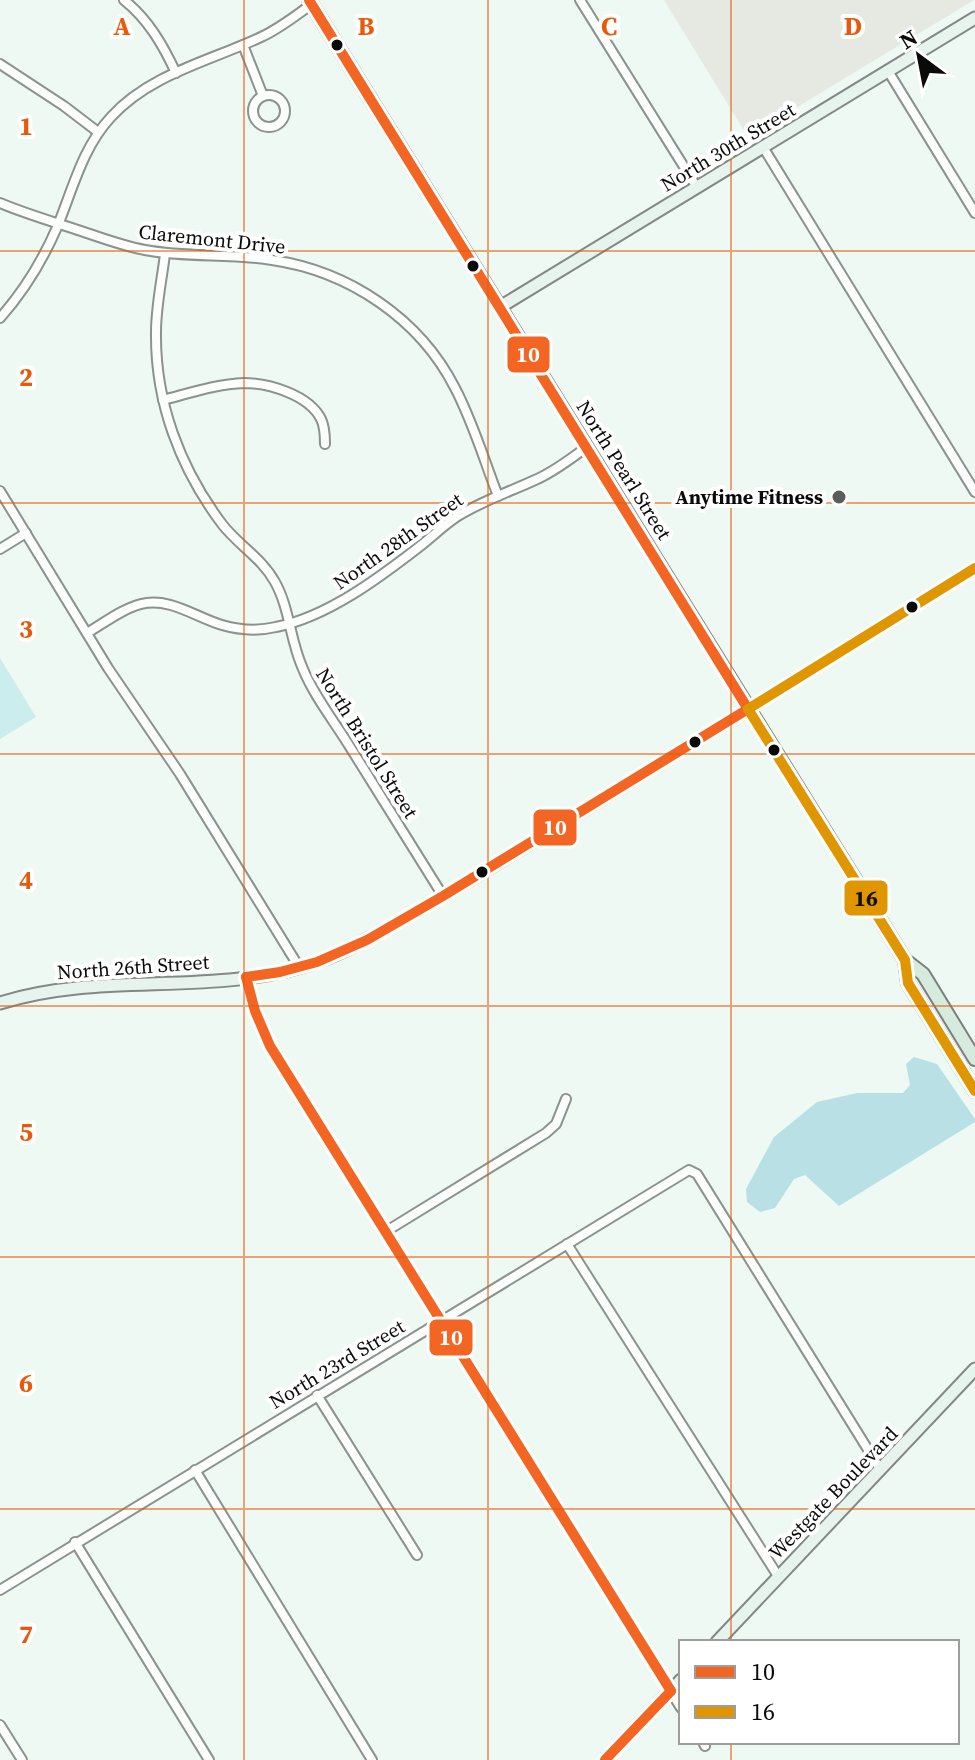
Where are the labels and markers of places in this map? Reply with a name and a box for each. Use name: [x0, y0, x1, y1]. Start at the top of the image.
unlabelled marker: [329, 37, 345, 53]
unlabelled marker: [465, 258, 481, 274]
place label: Anytime Fitness: [675, 483, 823, 511]
marker: Anytime Fitness: [830, 488, 848, 506]
unlabelled marker: [904, 599, 920, 615]
unlabelled marker: [687, 734, 703, 750]
unlabelled marker: [766, 742, 782, 758]
unlabelled marker: [474, 864, 490, 880]

